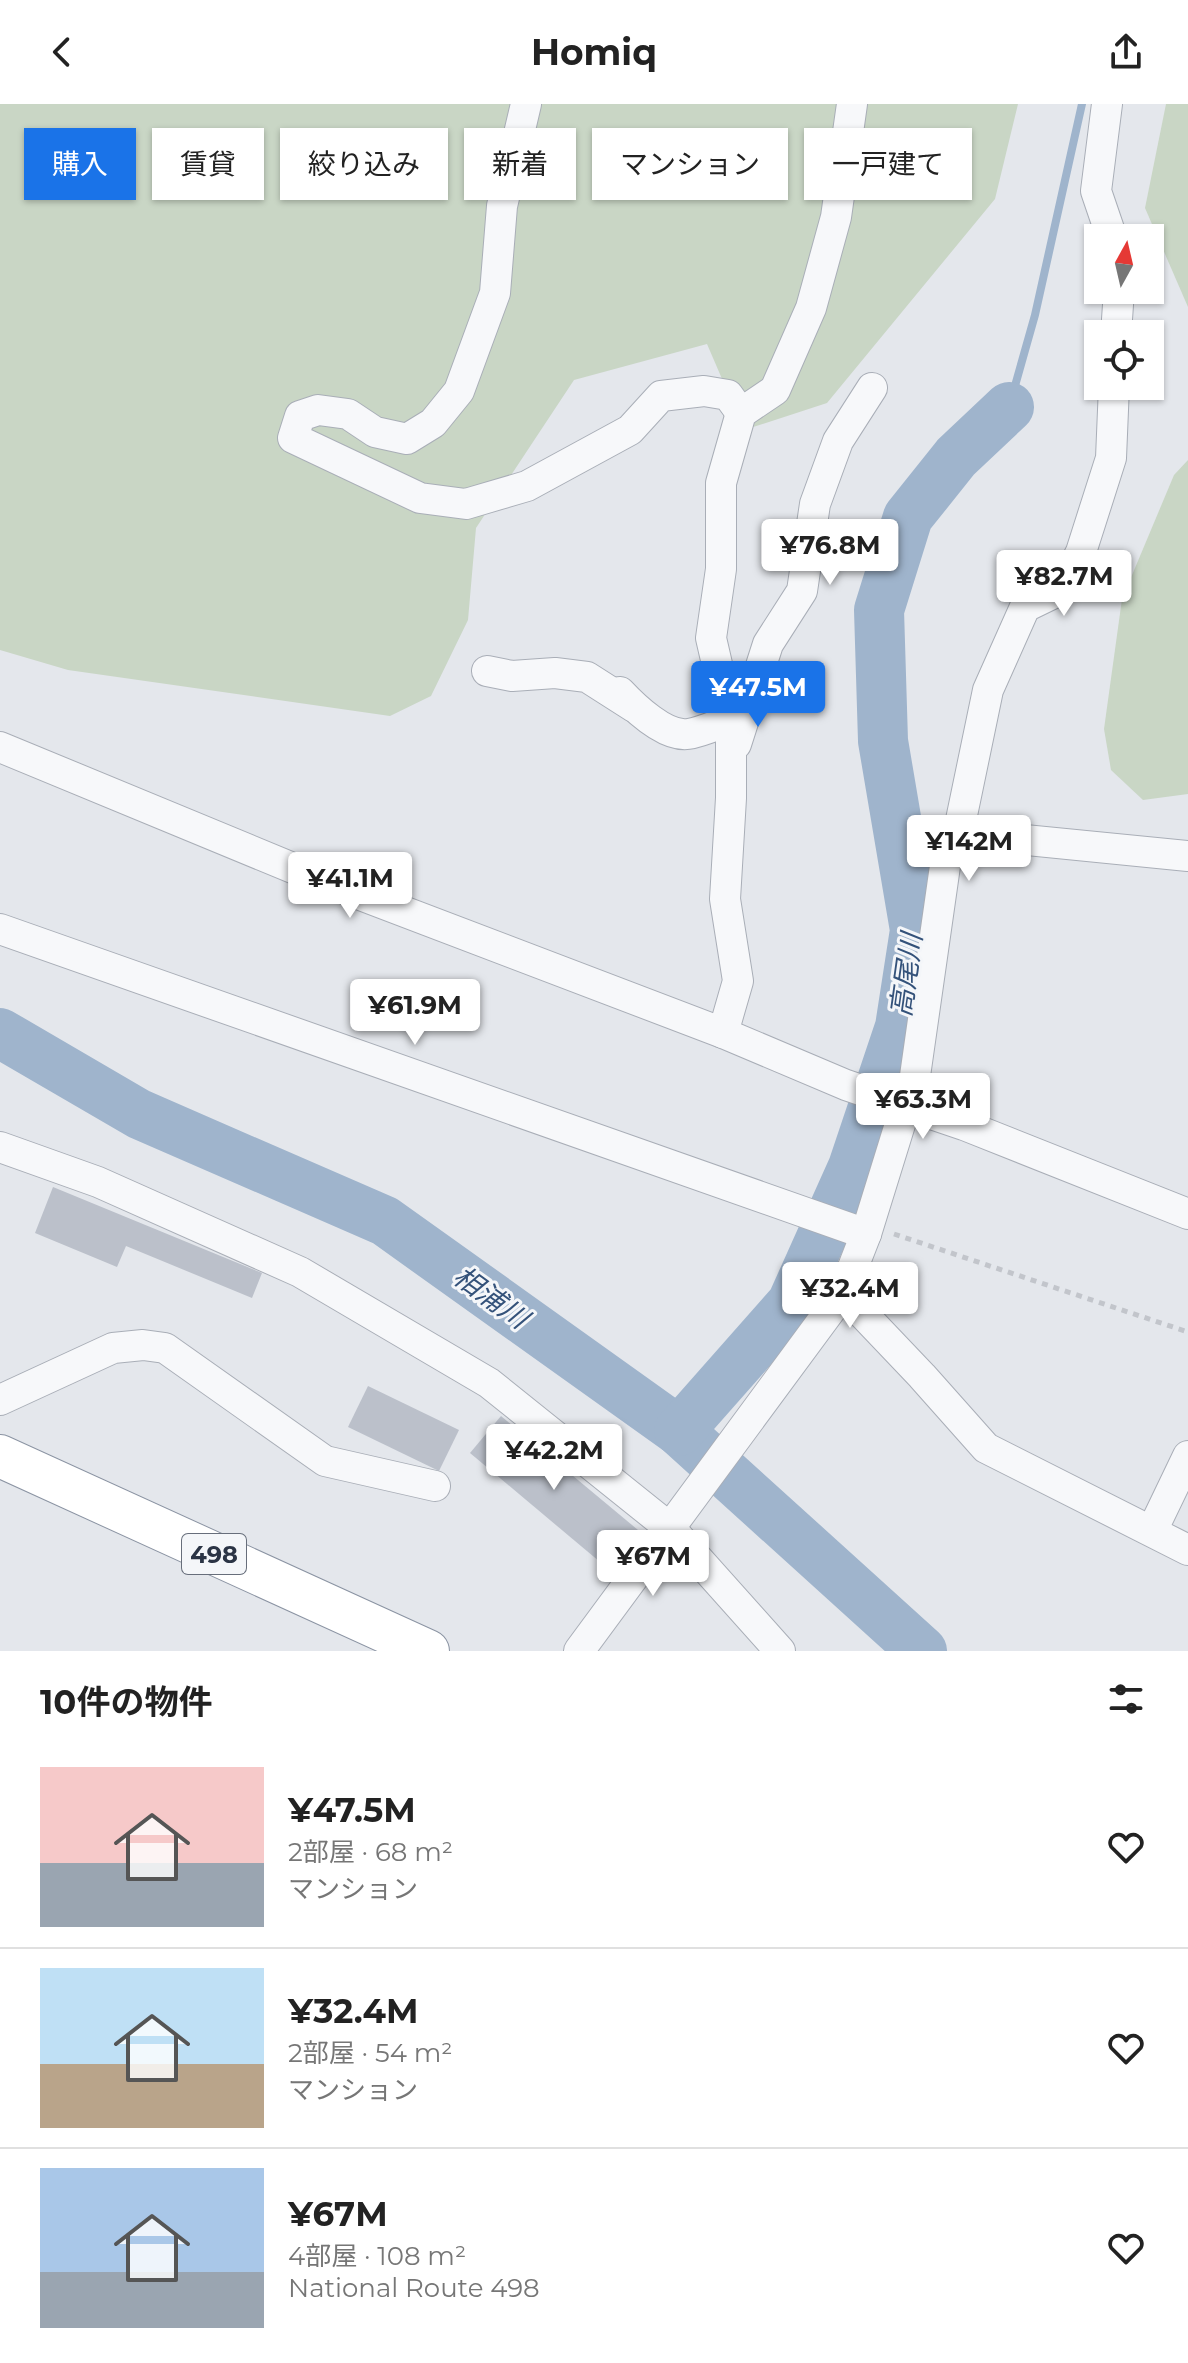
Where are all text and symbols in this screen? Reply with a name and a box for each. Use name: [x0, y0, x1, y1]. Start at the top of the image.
icon: back: [40, 30, 84, 74]
text: Homiq: [531, 30, 657, 74]
icon: share: [1104, 30, 1148, 74]
chip: 購入: [24, 128, 136, 200]
chip: 賃貸: [152, 128, 264, 200]
chip: 絞り込み: [280, 128, 448, 200]
chip: 新着: [464, 128, 576, 200]
chip: マンション: [592, 128, 788, 200]
chip: 一戸建て: [804, 128, 972, 200]
north arrow: [1084, 224, 1164, 304]
map controls: [1084, 224, 1164, 400]
button: locate: [1084, 320, 1164, 400]
pin: ¥76.8M: [765, 519, 895, 587]
text: ¥76.8M: [779, 529, 881, 561]
pin: ¥82.7M: [999, 550, 1129, 618]
text: ¥82.7M: [1015, 560, 1113, 592]
pin: ¥47.5M: [693, 661, 823, 729]
text: ¥47.5M: [709, 671, 807, 703]
pin: ¥142M: [913, 815, 1025, 883]
text: ¥142M: [925, 825, 1013, 857]
pin: ¥41.1M: [285, 852, 415, 920]
text: ¥41.1M: [306, 862, 394, 894]
water label: 高尾川: [883, 928, 929, 1019]
pin: ¥61.9M: [350, 979, 480, 1047]
text: ¥61.9M: [368, 989, 462, 1021]
pin: ¥63.3M: [858, 1073, 988, 1141]
text: ¥63.3M: [874, 1083, 972, 1115]
water label: 相浦川: [447, 1259, 537, 1337]
pin: ¥32.4M: [785, 1262, 915, 1330]
text: ¥32.4M: [800, 1272, 900, 1304]
pin: ¥42.2M: [489, 1424, 619, 1492]
text: ¥42.2M: [504, 1434, 604, 1466]
pin: ¥67M: [606, 1530, 700, 1598]
road number: 498: [182, 1534, 246, 1574]
text: ¥67M: [615, 1540, 691, 1572]
icon: filters: [1104, 1677, 1148, 1721]
text: 10件の物件: [40, 1681, 212, 1723]
text: ¥47.5M: [288, 1789, 416, 1831]
icon: home: [104, 1799, 200, 1895]
icon: heart: [1104, 1825, 1148, 1869]
text: 2部屋 · 68 m²: [288, 1836, 453, 1868]
text: マンション: [288, 1873, 418, 1905]
text: ¥32.4M: [288, 1990, 419, 2032]
icon: home: [104, 2000, 200, 2096]
icon: heart: [1104, 2026, 1148, 2070]
text: 2部屋 · 54 m²: [288, 2037, 452, 2069]
text: マンション: [288, 2074, 418, 2106]
text: ¥67M: [288, 2193, 388, 2235]
icon: home: [104, 2200, 200, 2296]
icon: heart: [1104, 2226, 1148, 2270]
text: 4部屋 · 108 m²: [288, 2240, 466, 2272]
text: National Route 498: [288, 2272, 540, 2304]

